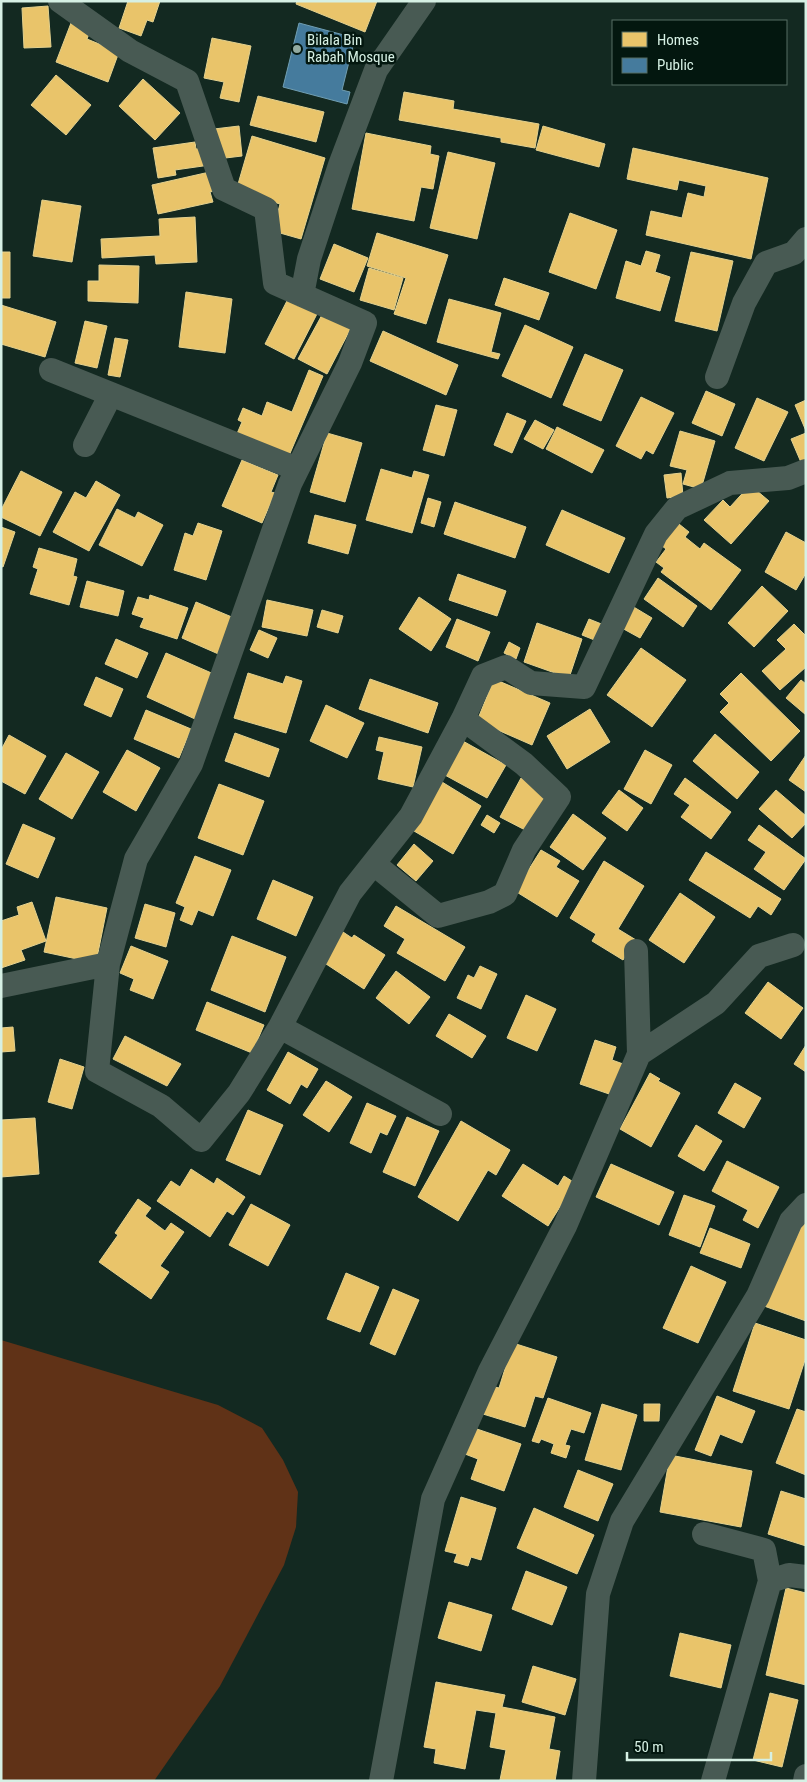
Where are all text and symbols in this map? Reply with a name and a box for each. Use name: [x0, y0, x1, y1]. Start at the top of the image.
legend: [612, 20, 787, 85]
place label: Bilala Bin Rabah Mosque: [307, 31, 395, 66]
text: Homes: [657, 31, 699, 49]
marker: Bilala Bin Rabah Mosque: [291, 43, 303, 55]
text: Public: [657, 56, 694, 74]
scale bar: [627, 1730, 771, 1762]
text: 50 m: [634, 1738, 664, 1756]

